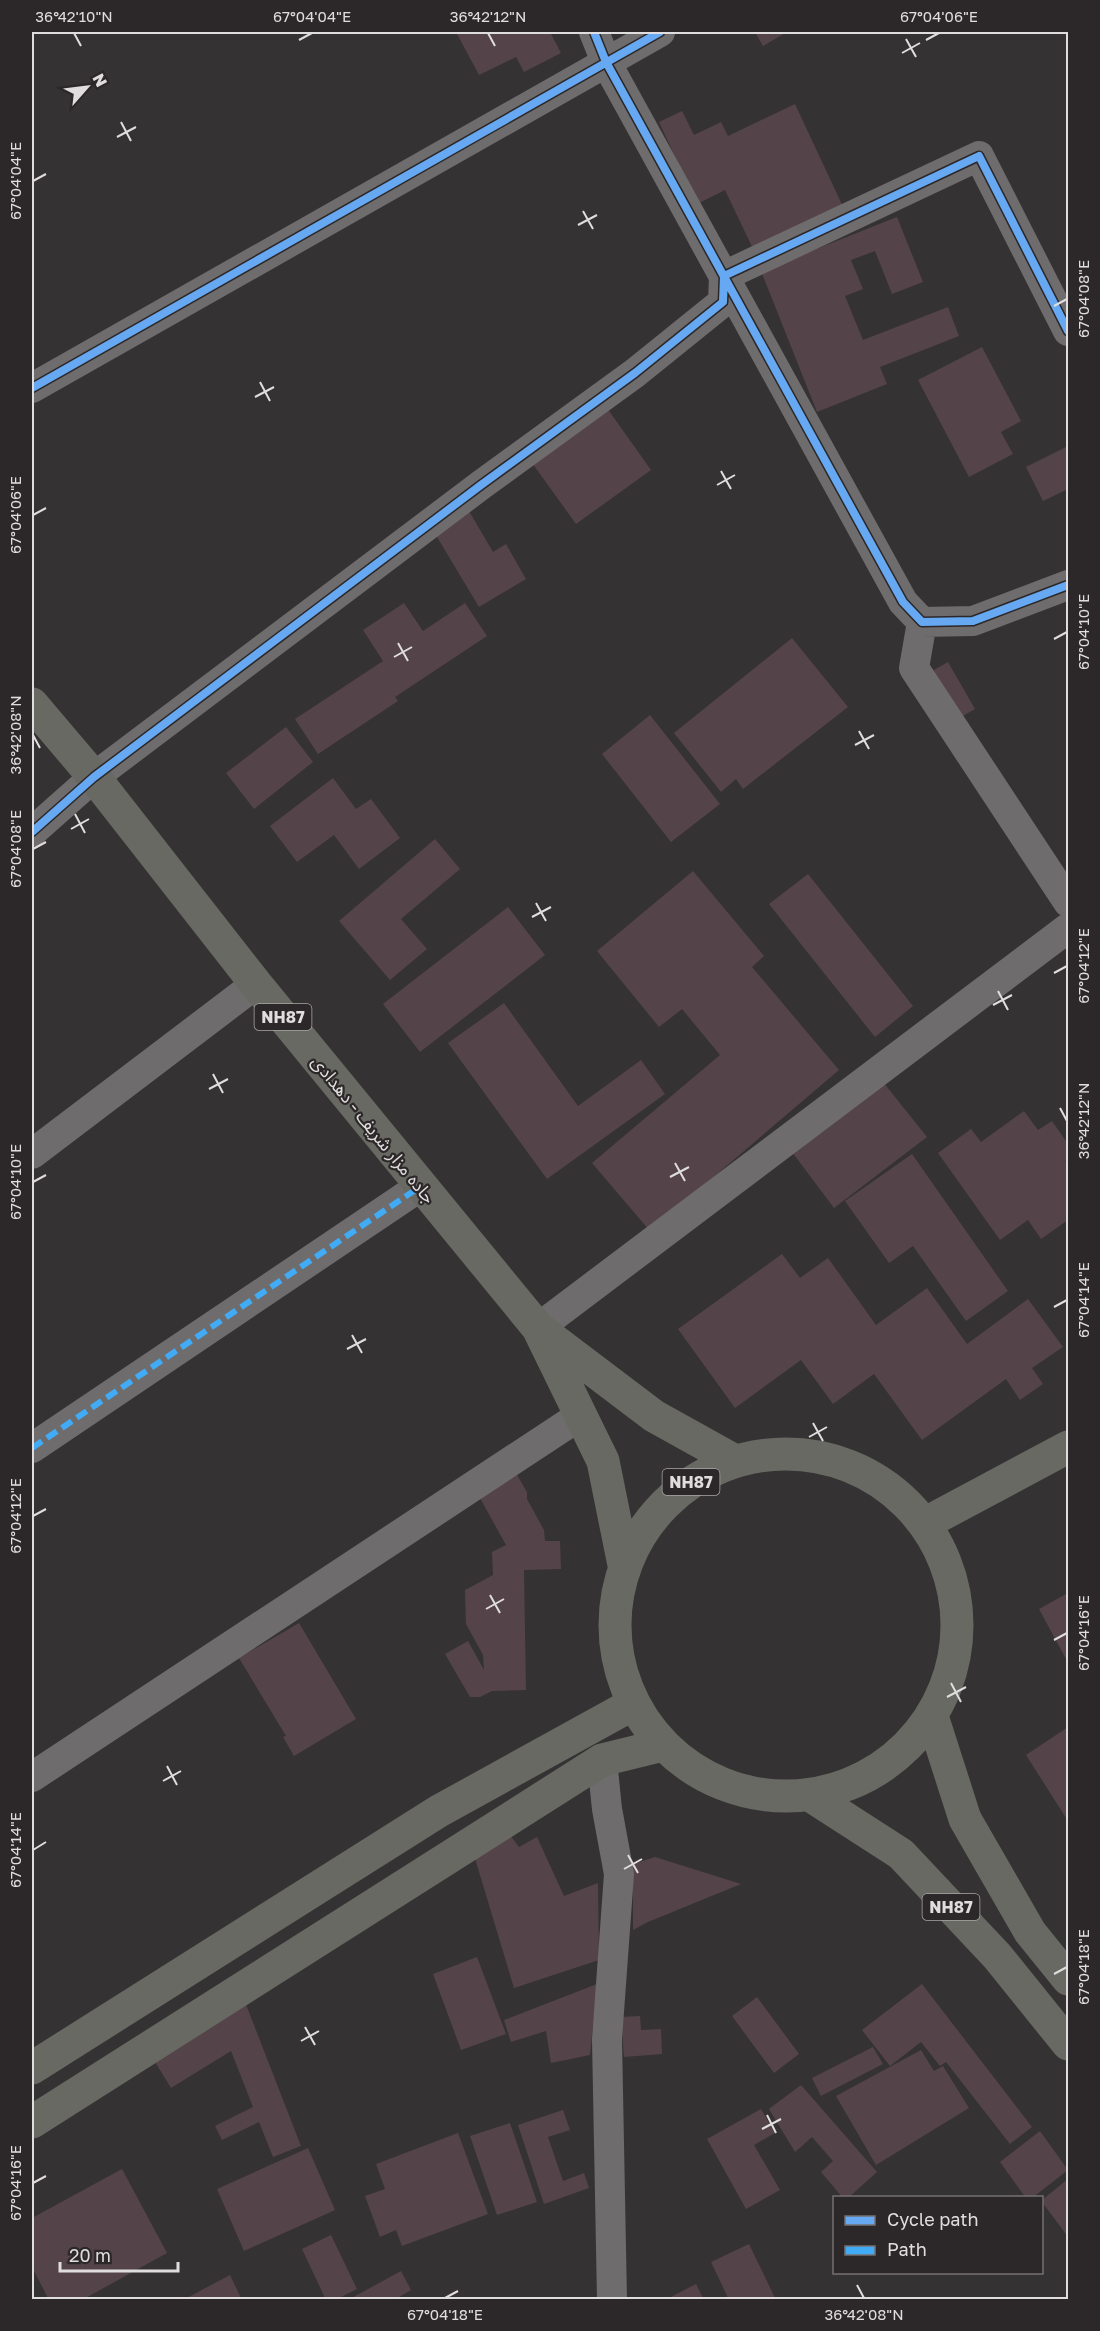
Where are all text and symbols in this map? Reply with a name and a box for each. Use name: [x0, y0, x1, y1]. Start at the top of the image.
text: 36°42'10"N: [35, 7, 113, 25]
text: 67°04'04"E: [273, 7, 351, 25]
text: 36°42'12"N: [450, 7, 526, 25]
text: 67°04'06"E: [900, 7, 978, 25]
north arrow: [57, 57, 117, 117]
text: N: [89, 70, 112, 90]
text: 67°04'04"E: [6, 142, 24, 220]
text: 67°04'08"E: [1074, 260, 1092, 338]
text: 67°04'06"E: [6, 476, 24, 554]
text: 67°04'10"E: [1074, 594, 1092, 670]
text: 36°42'08"N: [6, 695, 24, 775]
text: 67°04'08"E: [6, 810, 24, 888]
text: 67°04'12"E: [1074, 928, 1092, 1004]
road number: NH87: [254, 1004, 312, 1030]
street label: جاده مزار شریف - دهدادی: [307, 1050, 441, 1208]
text: 36°42'12"N: [1074, 1083, 1092, 1159]
text: 67°04'10"E: [6, 1144, 24, 1220]
text: 67°04'14"E: [1074, 1262, 1092, 1338]
road number: NH87: [662, 1469, 720, 1495]
text: 67°04'12"E: [6, 1478, 24, 1554]
text: 67°04'16"E: [1074, 1595, 1092, 1671]
text: 67°04'14"E: [6, 1812, 24, 1888]
road number: NH87: [922, 1894, 980, 1920]
text: 67°04'18"E: [1074, 1929, 1092, 2005]
text: 67°04'16"E: [6, 2145, 24, 2221]
legend: [833, 2196, 1043, 2274]
text: Cycle path: [887, 2208, 979, 2230]
scale bar: [60, 2235, 178, 2273]
text: Path: [887, 2238, 927, 2260]
text: 20 m: [69, 2244, 111, 2266]
text: 67°04'18"E: [407, 2305, 483, 2323]
text: 36°42'08"N: [824, 2305, 904, 2323]

